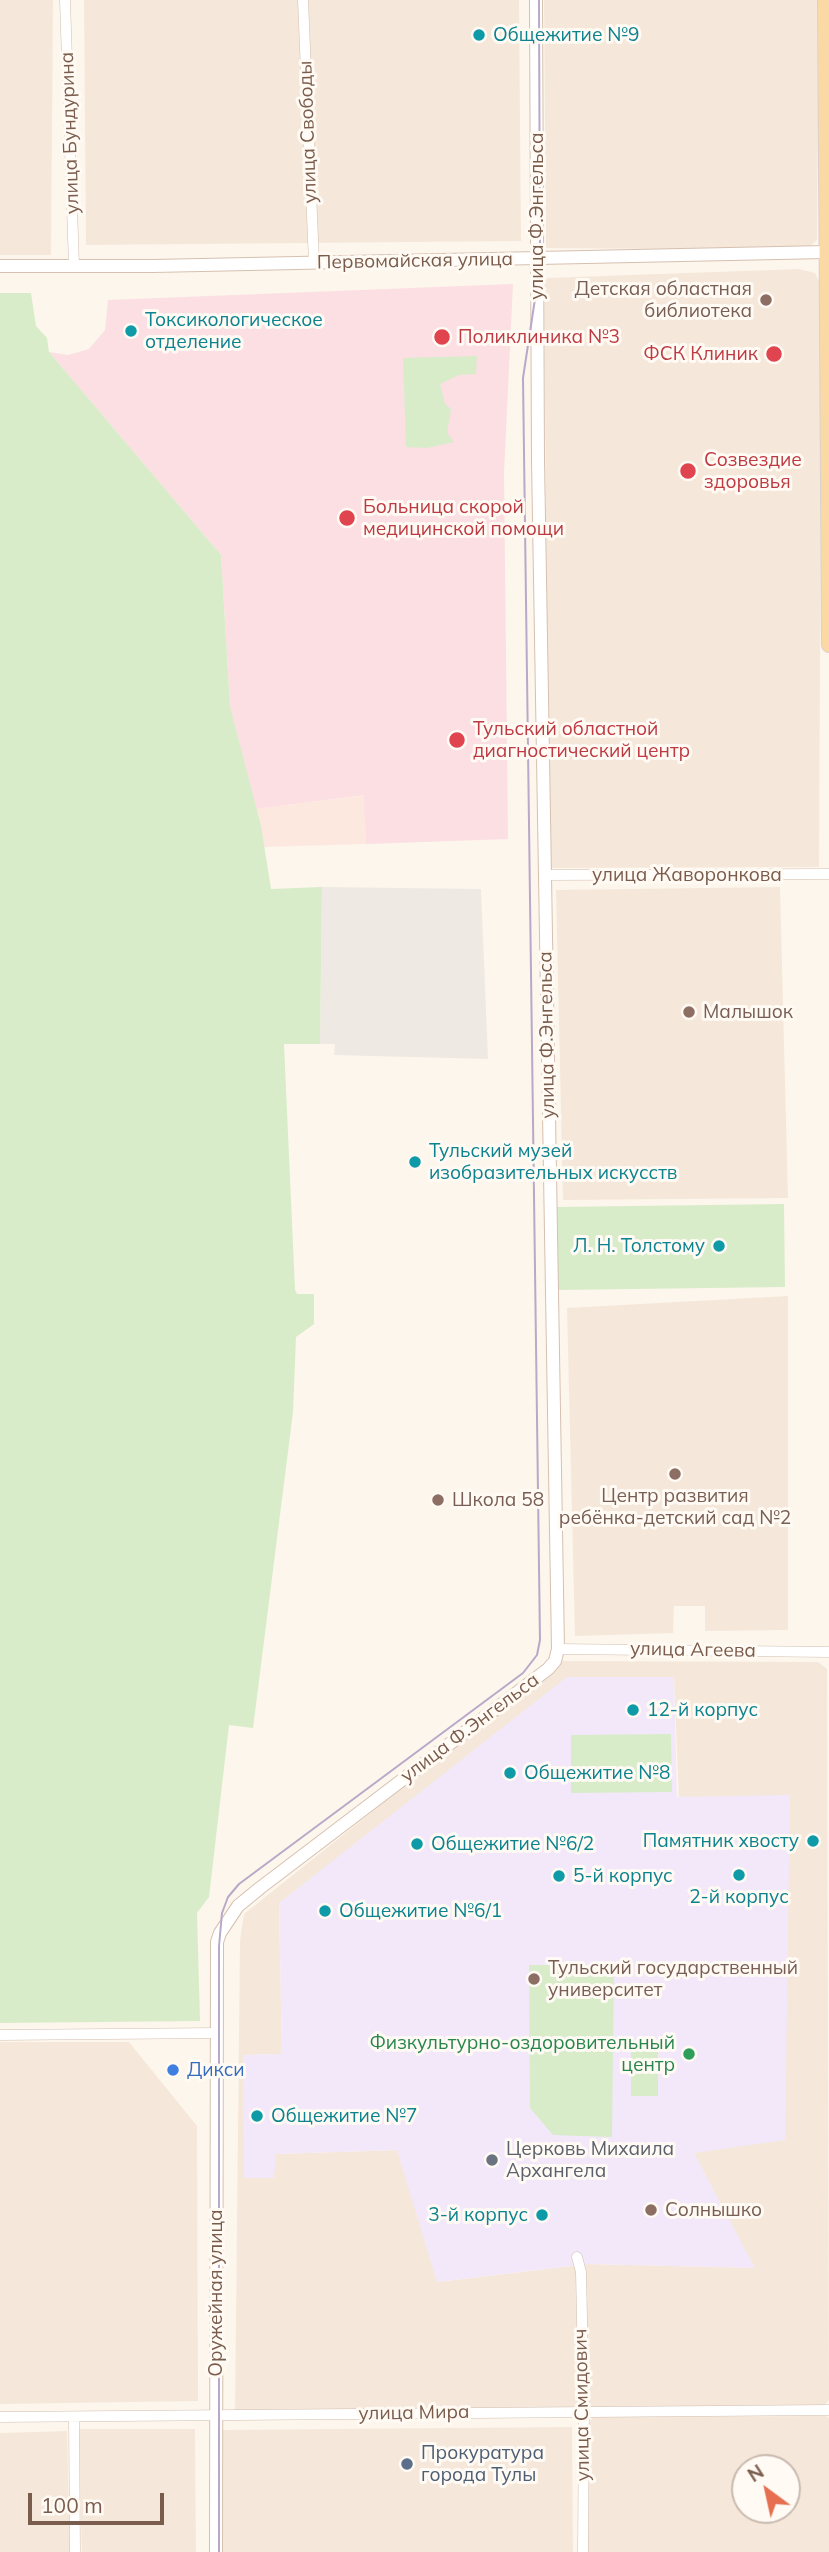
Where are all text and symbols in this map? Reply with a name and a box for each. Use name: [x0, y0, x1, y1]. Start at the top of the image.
place label: Общежитие №9: [493, 24, 639, 46]
marker: Общежитие №9: [471, 27, 487, 43]
street label: улица Бундурина: [56, 51, 84, 215]
street label: улица Свободы: [294, 60, 322, 204]
street label: улица Ф.Энгельса: [526, 132, 548, 300]
street label: Первомайская улица: [317, 248, 513, 274]
place label: Детская областная библиотека: [575, 278, 752, 322]
marker: Детская областная библиотека: [758, 292, 774, 308]
place label: Токсикологическое отделение: [145, 309, 323, 353]
marker: Токсикологическое отделение: [123, 323, 139, 339]
place label: Поликлиника №3: [458, 326, 620, 348]
marker: Поликлиника №3: [432, 327, 452, 347]
place label: ФСК Клиник: [643, 343, 758, 365]
marker: ФСК Клиник: [764, 344, 784, 364]
place label: Созвездие здоровья: [704, 449, 802, 493]
marker: Созвездие здоровья: [678, 461, 698, 481]
place label: Больница скорой медицинской помощи: [363, 496, 564, 540]
marker: Больница скорой медицинской помощи: [337, 508, 357, 528]
place label: Тульский областной диагностический центр: [473, 718, 690, 762]
marker: Тульский областной диагностический центр: [447, 730, 467, 750]
street label: улица Жаворонкова: [592, 864, 782, 886]
street label: улица Ф.Энгельса: [534, 951, 560, 1119]
place label: Малышок: [703, 1001, 793, 1023]
marker: Малышок: [681, 1004, 697, 1020]
place label: Тульский музей изобразительных искусств: [429, 1140, 677, 1184]
marker: Тульский музей изобразительных искусств: [407, 1154, 423, 1170]
place label: Л. Н. Толстому: [573, 1235, 705, 1257]
marker: Л. Н. Толстому: [711, 1238, 727, 1254]
marker: Центр развития ребёнка-детский сад №2: [667, 1466, 683, 1482]
place label: Центр развития ребёнка-детский сад №2: [559, 1485, 791, 1529]
place label: Школа 58: [452, 1489, 544, 1511]
marker: Школа 58: [430, 1492, 446, 1508]
street label: улица Агеева: [630, 1638, 756, 1662]
street label: улица Ф.Энгельса: [396, 1669, 544, 1787]
place label: 12-й корпус: [647, 1699, 758, 1721]
marker: 12-й корпус: [625, 1702, 641, 1718]
place label: Общежитие №8: [524, 1762, 670, 1784]
marker: Общежитие №8: [502, 1765, 518, 1781]
place label: Памятник хвосту: [643, 1830, 799, 1852]
place label: Общежитие №6/2: [431, 1833, 594, 1855]
marker: Памятник хвосту: [805, 1833, 821, 1849]
marker: Общежитие №6/2: [409, 1836, 425, 1852]
place label: 5-й корпус: [573, 1865, 673, 1887]
marker: 2-й корпус: [731, 1867, 747, 1883]
marker: 5-й корпус: [551, 1868, 567, 1884]
place label: 2-й корпус: [689, 1886, 789, 1908]
place label: Общежитие №6/1: [339, 1900, 502, 1922]
marker: Общежитие №6/1: [317, 1903, 333, 1919]
place label: Тульский государственный университет: [548, 1957, 798, 2001]
marker: Тульский государственный университет: [526, 1971, 542, 1987]
place label: Физкультурно-оздоровительный центр: [369, 2032, 675, 2076]
marker: Физкультурно-оздоровительный центр: [681, 2046, 697, 2062]
place label: Дикси: [187, 2059, 245, 2081]
marker: Дикси: [165, 2062, 181, 2078]
place label: Общежитие №7: [271, 2105, 417, 2127]
marker: Общежитие №7: [249, 2108, 265, 2124]
place label: Церковь Михаила Архангела: [506, 2138, 674, 2182]
marker: Церковь Михаила Архангела: [484, 2152, 500, 2168]
place label: Солнышко: [665, 2199, 762, 2221]
marker: Солнышко: [643, 2202, 659, 2218]
place label: 3-й корпус: [428, 2204, 528, 2226]
marker: 3-й корпус: [534, 2207, 550, 2223]
street label: Оружейная улица: [205, 2209, 227, 2377]
street label: улица Смидович: [569, 2329, 595, 2481]
street label: улица Мира: [358, 2401, 470, 2425]
place label: Прокуратура города Тулы: [421, 2442, 544, 2486]
north arrow: [731, 2454, 801, 2524]
marker: Прокуратура города Тулы: [399, 2456, 415, 2472]
text: N: [743, 2459, 768, 2487]
scale bar: [32, 2478, 168, 2522]
text: 100 m: [41, 2492, 103, 2518]

